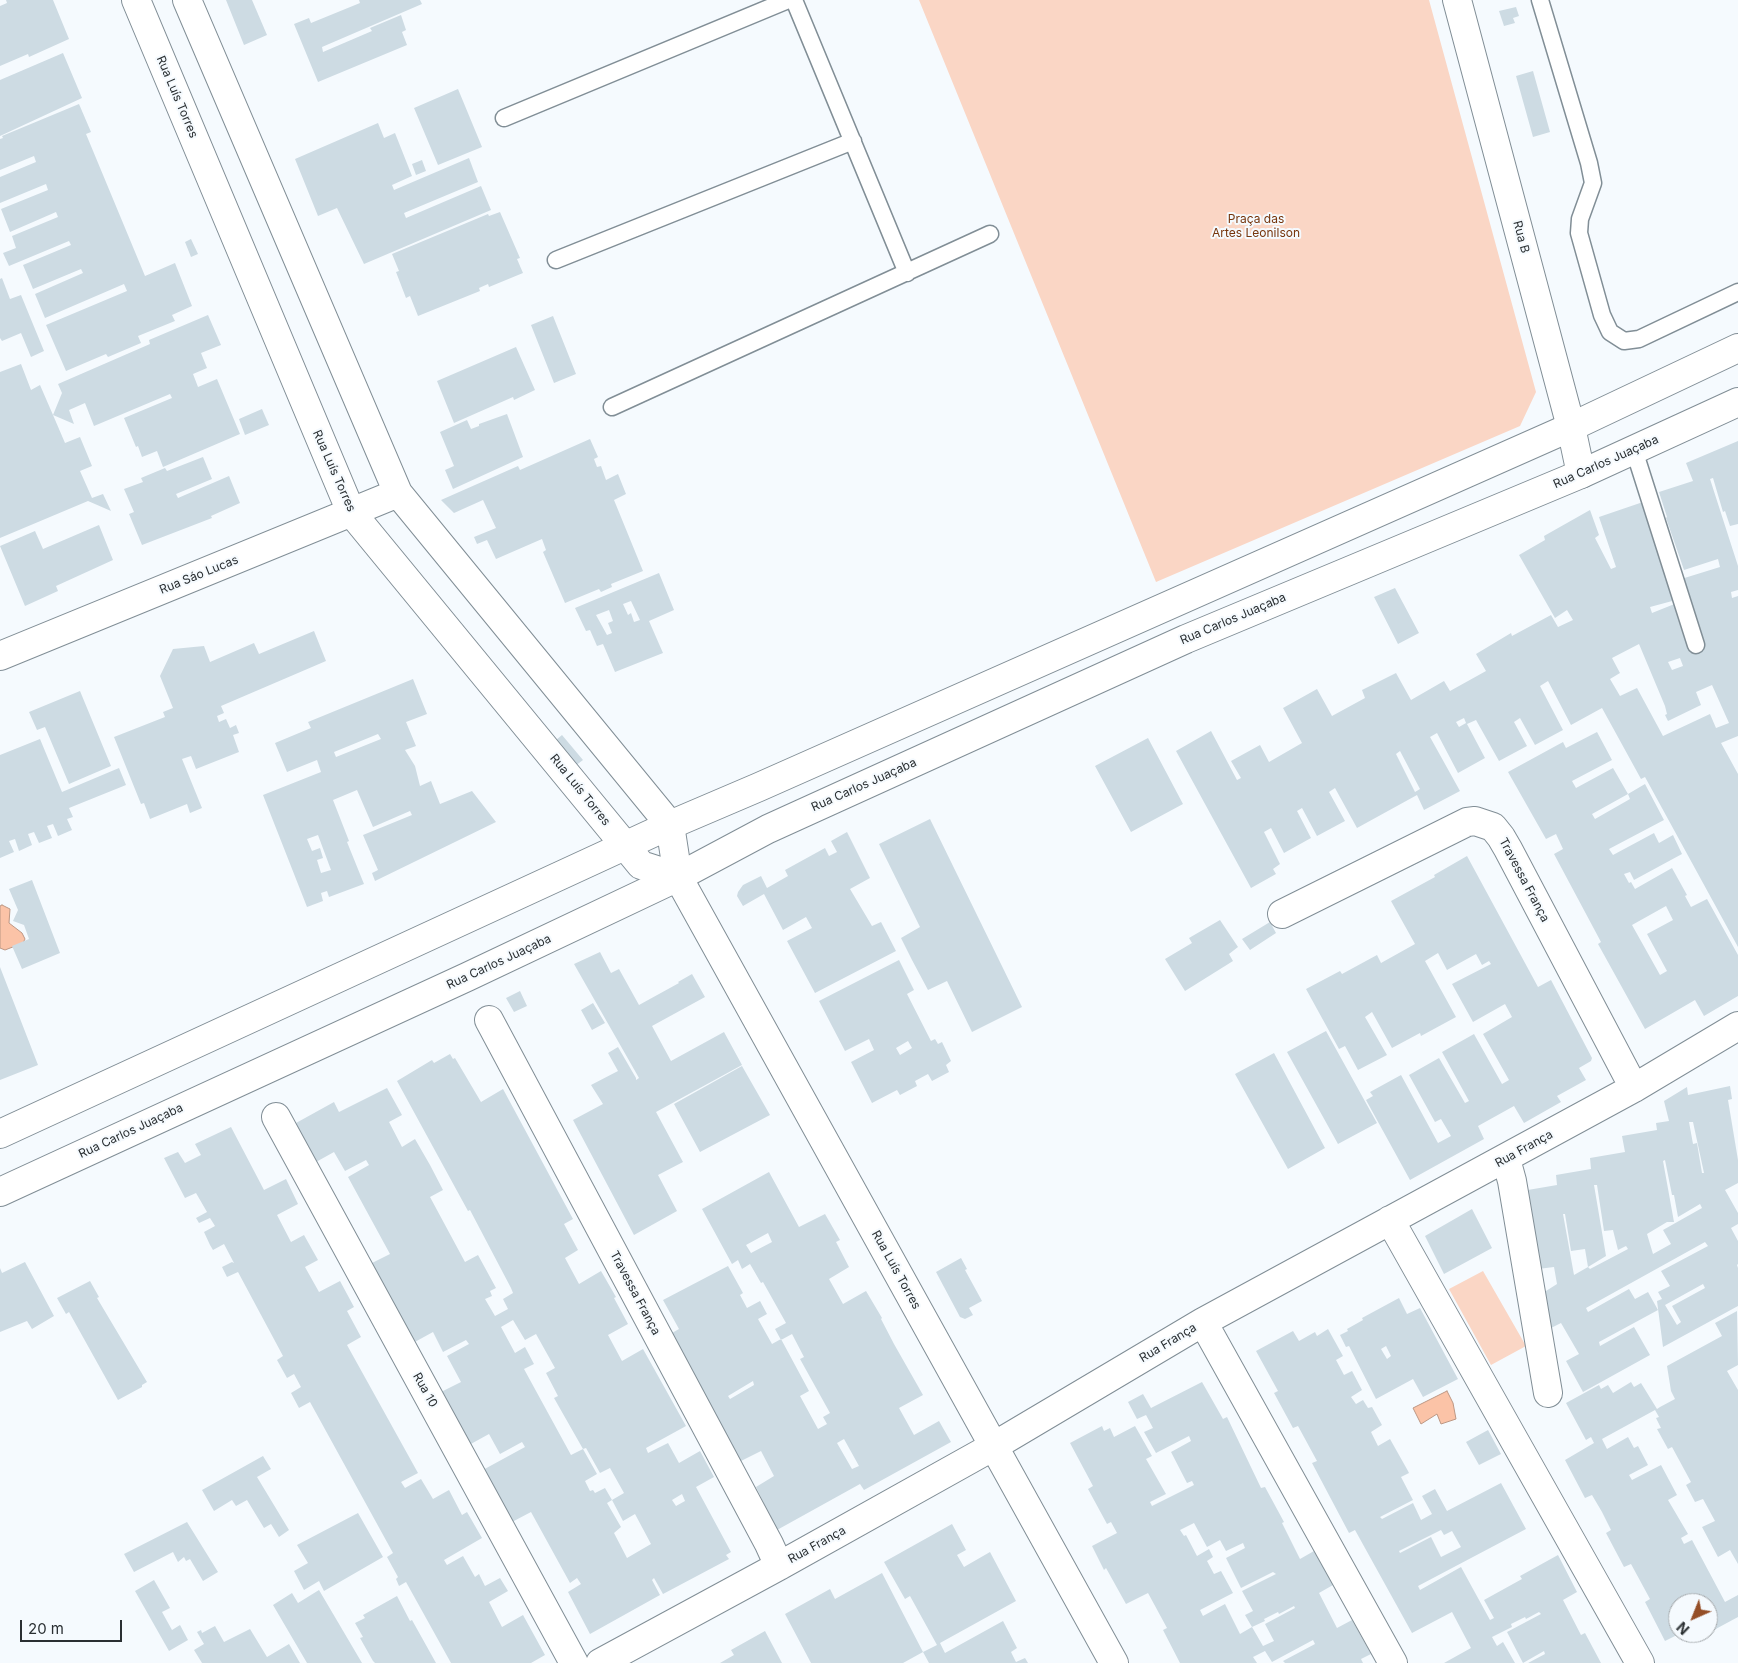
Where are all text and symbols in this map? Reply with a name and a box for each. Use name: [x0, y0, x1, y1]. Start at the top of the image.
street label: Rua Luís Torres: [153, 54, 201, 140]
park label: Praça das Artes Leonilson: [1212, 212, 1300, 240]
street label: Rua B: [1510, 219, 1532, 255]
street label: Rua Luís Torres: [310, 428, 358, 514]
street label: Rua Carlos Juaçaba: [1551, 432, 1661, 492]
street label: Rua Sáo Lucas: [157, 553, 241, 597]
street label: Rua Carlos Juaçaba: [1178, 590, 1288, 648]
street label: Rua Luís Torres: [547, 751, 613, 829]
street label: Rua Carlos Juaçaba: [809, 755, 919, 815]
street label: Travessa França: [1496, 835, 1552, 925]
street label: Rua Carlos Juaçaba: [445, 931, 553, 993]
street label: Rua Carlos Juaçaba: [77, 1100, 185, 1162]
street label: Rua França: [1493, 1127, 1555, 1171]
street label: Rua Luís Torres: [868, 1228, 924, 1312]
street label: Travessa França: [607, 1248, 663, 1338]
street label: Rua França: [1137, 1320, 1199, 1366]
street label: Rua 10: [410, 1370, 440, 1410]
street label: Rua França: [786, 1523, 848, 1567]
north arrow: [1668, 1593, 1718, 1643]
scale bar: [22, 1610, 125, 1642]
text: 20 m: [28, 1619, 64, 1638]
text: N: [1673, 1619, 1693, 1638]

